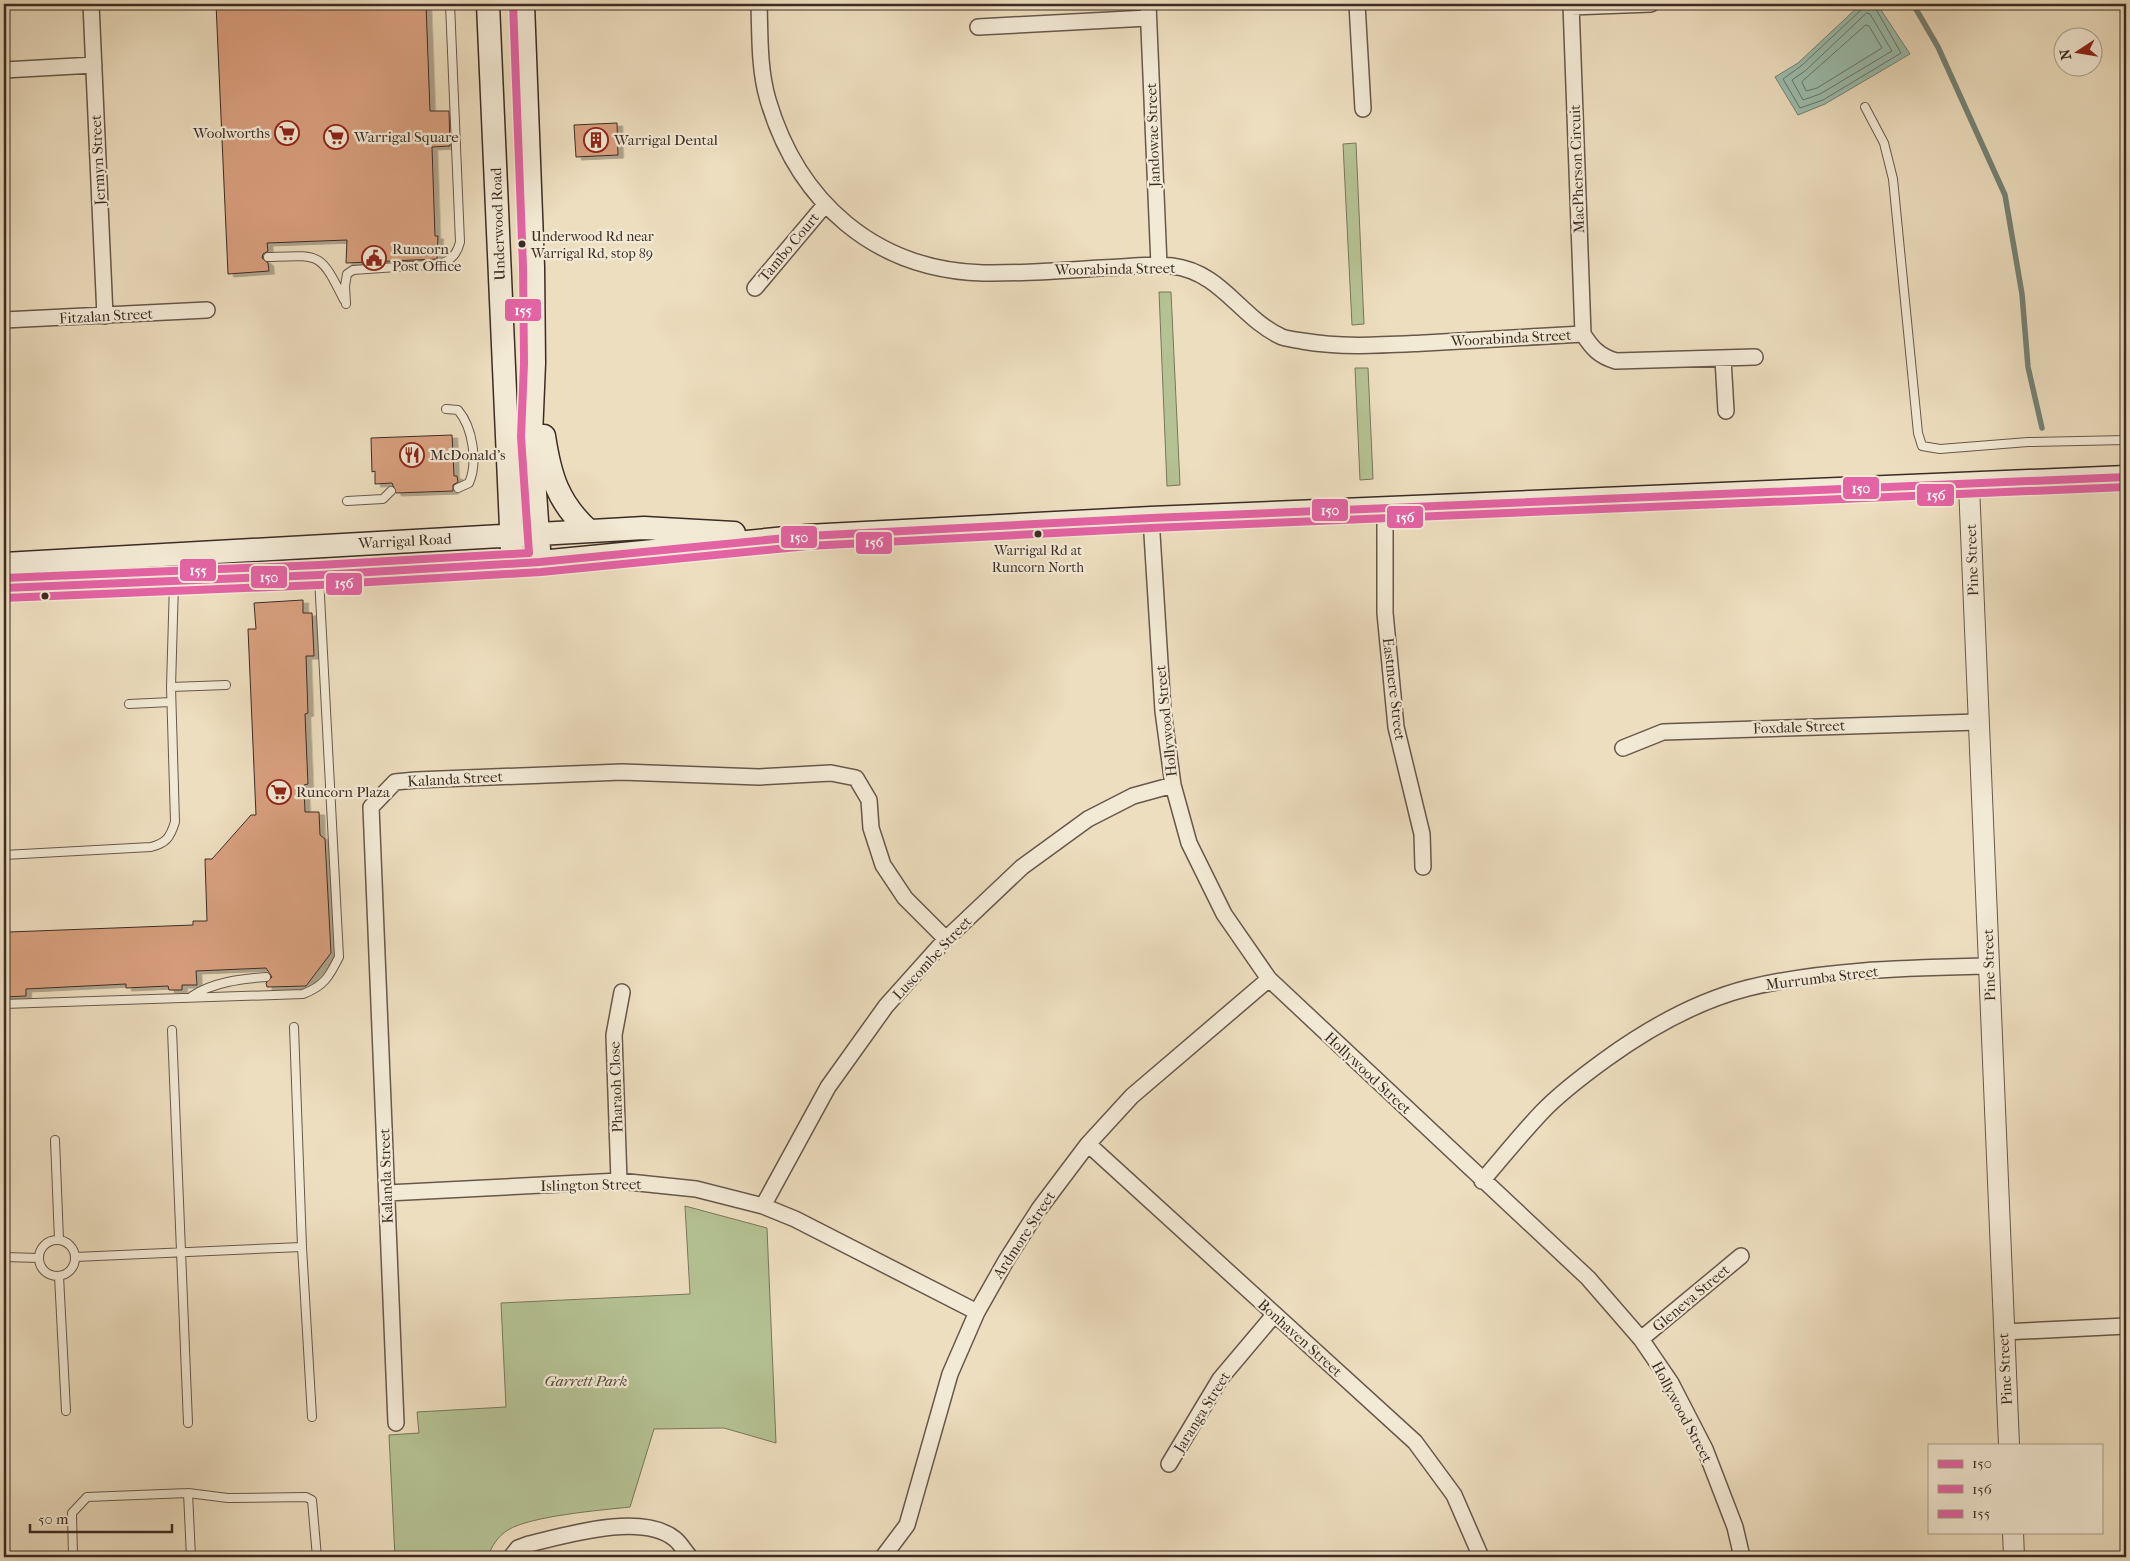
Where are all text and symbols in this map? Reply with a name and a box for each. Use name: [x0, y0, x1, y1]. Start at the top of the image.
north arrow: [2052, 28, 2102, 78]
text: N: [2056, 47, 2075, 62]
street label: Jandowae Street: [1142, 82, 1164, 189]
street label: MacPherson Circuit: [1566, 104, 1588, 234]
street label: Jermyn Street: [87, 114, 109, 207]
supermarket icon: Woolworths: [274, 120, 300, 146]
place label: Woolworths: [192, 124, 270, 142]
supermarket icon: Warrigal Square: [323, 124, 349, 150]
building icon: Warrigal Dental: [583, 127, 609, 153]
place label: Warrigal Square: [353, 128, 459, 146]
place label: Warrigal Dental: [613, 131, 718, 149]
street label: Underwood Road: [487, 166, 509, 281]
street label: Tambo Court: [755, 208, 824, 285]
place label: Underwood Rd near Warrigal Rd, stop 89: [530, 228, 654, 262]
marker: Underwood Rd near Warrigal Rd, stop 89: [517, 239, 527, 249]
place label: Runcorn Post Office: [392, 240, 462, 275]
public building icon: Runcorn Post Office: [361, 245, 387, 271]
street label: Woorabinda Street: [1053, 259, 1176, 279]
line badge: 155: [504, 298, 542, 322]
text: 155: [515, 302, 531, 319]
street label: Fitzalan Street: [59, 305, 154, 327]
street label: Woorabinda Street: [1449, 326, 1572, 350]
restaurant icon: McDonald's: [399, 442, 425, 468]
place label: McDonald's: [430, 446, 506, 464]
line badge: 150: [1842, 476, 1880, 500]
text: 150: [1852, 480, 1871, 497]
line badge: 156: [1916, 483, 1955, 507]
text: 156: [1927, 487, 1946, 504]
line badge: 150: [1311, 498, 1349, 522]
text: 150: [1321, 502, 1340, 519]
line badge: 156: [1386, 505, 1424, 529]
text: 156: [1396, 509, 1415, 526]
street label: Pine Street: [1962, 523, 1982, 596]
line badge: 150: [780, 525, 818, 549]
text: 150: [790, 529, 809, 546]
marker: Warrigal Rd at Runcorn North: [1033, 529, 1043, 539]
street label: Warrigal Road: [357, 530, 453, 552]
line badge: 156: [855, 531, 893, 555]
text: 156: [865, 534, 884, 551]
place label: Warrigal Rd at Runcorn North: [992, 542, 1084, 576]
line badge: 155: [179, 558, 217, 582]
text: 155: [190, 562, 206, 579]
line badge: 150: [250, 565, 288, 589]
text: 150: [260, 569, 279, 586]
line badge: 156: [325, 572, 363, 596]
text: 156: [335, 575, 354, 592]
unlabelled marker: [40, 591, 50, 601]
street label: Eastmere Street: [1379, 637, 1409, 742]
street label: Hollywood Street: [1151, 664, 1181, 778]
street label: Foxdale Street: [1753, 716, 1846, 738]
street label: Kalanda Street: [407, 767, 504, 790]
supermarket icon: Runcorn Plaza: [266, 779, 292, 805]
place label: Runcorn Plaza: [296, 783, 391, 801]
street label: Luscombe Street: [889, 912, 976, 1004]
street label: Pine Street: [1979, 928, 1999, 1001]
street label: Murrumba Street: [1765, 962, 1880, 994]
street label: Hollywood Street: [1321, 1028, 1416, 1118]
street label: Pharaoh Close: [605, 1040, 627, 1133]
street label: Kalanda Street: [375, 1127, 397, 1224]
street label: Islington Street: [540, 1175, 642, 1195]
street label: Ardmore Street: [989, 1187, 1059, 1283]
street label: Gleneva Street: [1649, 1260, 1734, 1335]
street label: Bonhaven Street: [1254, 1295, 1346, 1381]
street label: Pine Street: [1994, 1332, 2016, 1406]
street label: Hollywood Street: [1648, 1358, 1717, 1466]
street label: Jaranga Street: [1169, 1368, 1234, 1457]
park label: Garrett Park: [545, 1372, 628, 1390]
legend: [1928, 1444, 2102, 1534]
text: 150: [1972, 1454, 1992, 1472]
text: 156: [1972, 1480, 1993, 1498]
scale bar: [30, 1501, 172, 1533]
text: 155: [1972, 1504, 1990, 1522]
text: 50 m: [38, 1510, 69, 1528]

